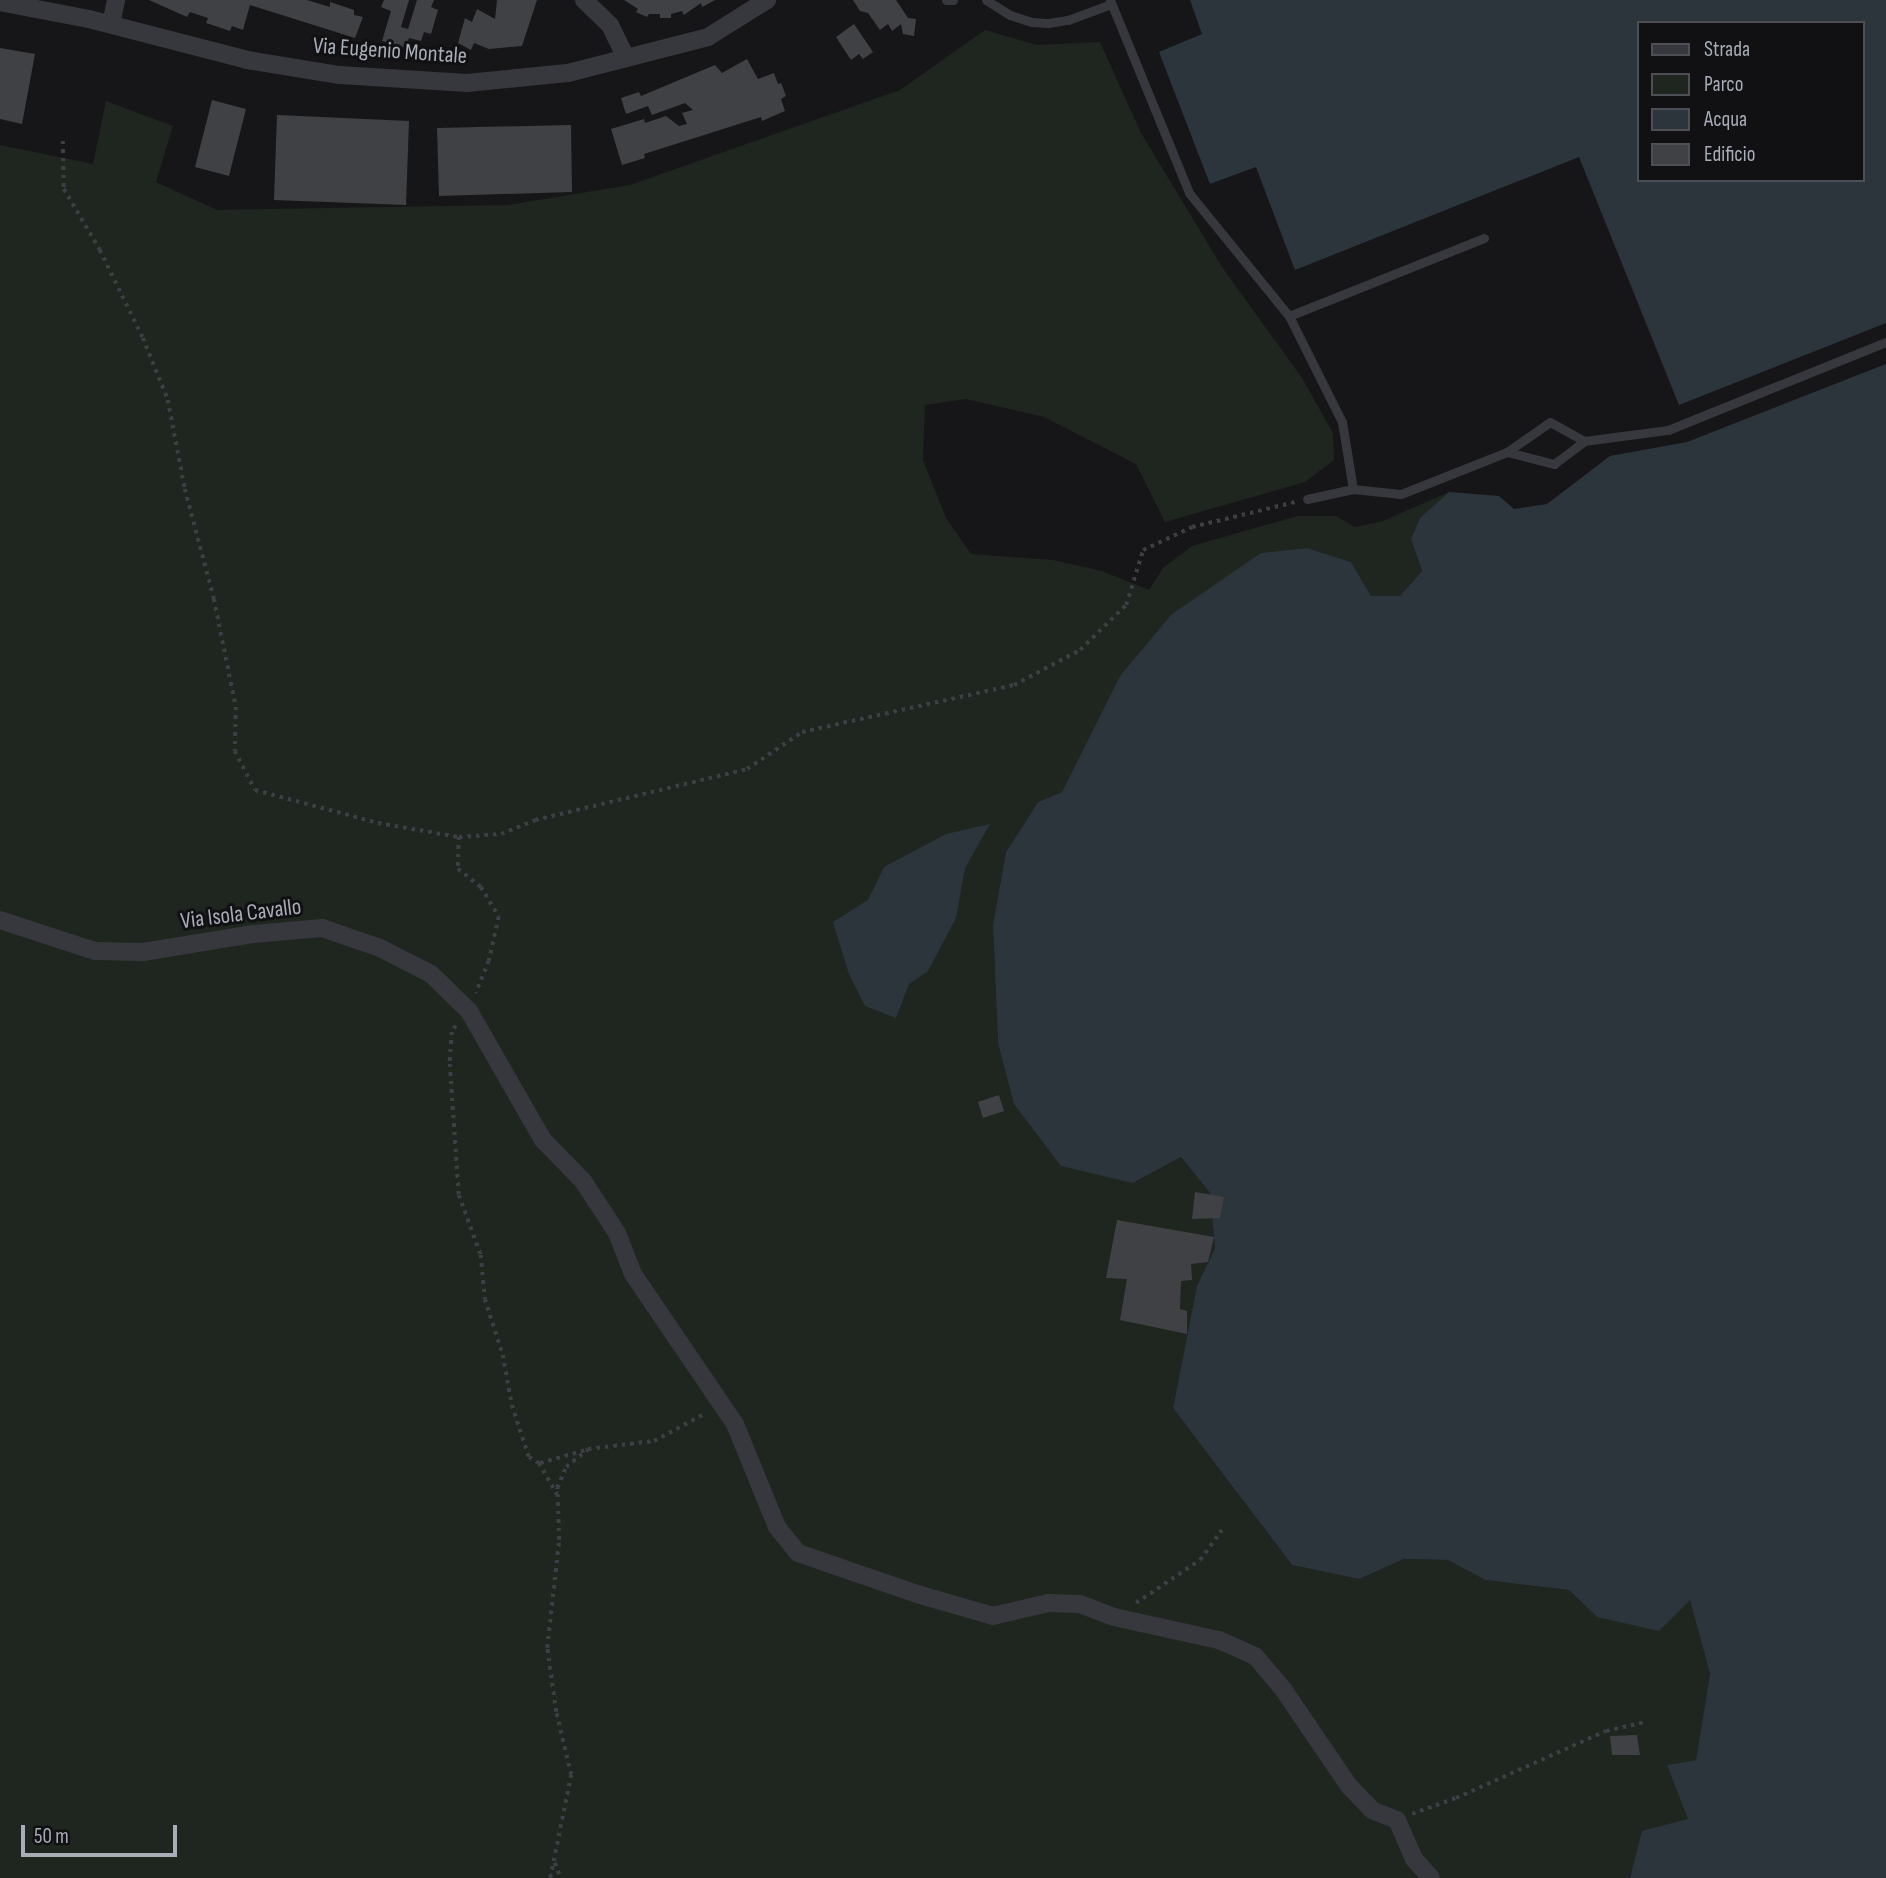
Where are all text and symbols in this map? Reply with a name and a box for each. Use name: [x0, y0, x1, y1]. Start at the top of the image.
legend: [1638, 21, 1865, 182]
street label: Via Eugenio Montale: [312, 32, 468, 70]
text: Strada: [1704, 37, 1750, 62]
text: Parco: [1704, 72, 1743, 97]
text: Acqua: [1704, 107, 1747, 132]
text: Edificio: [1704, 142, 1755, 167]
street label: Via Isola Cavallo: [179, 893, 303, 935]
scale bar: [24, 1812, 180, 1856]
text: 50 m: [34, 1824, 69, 1849]

